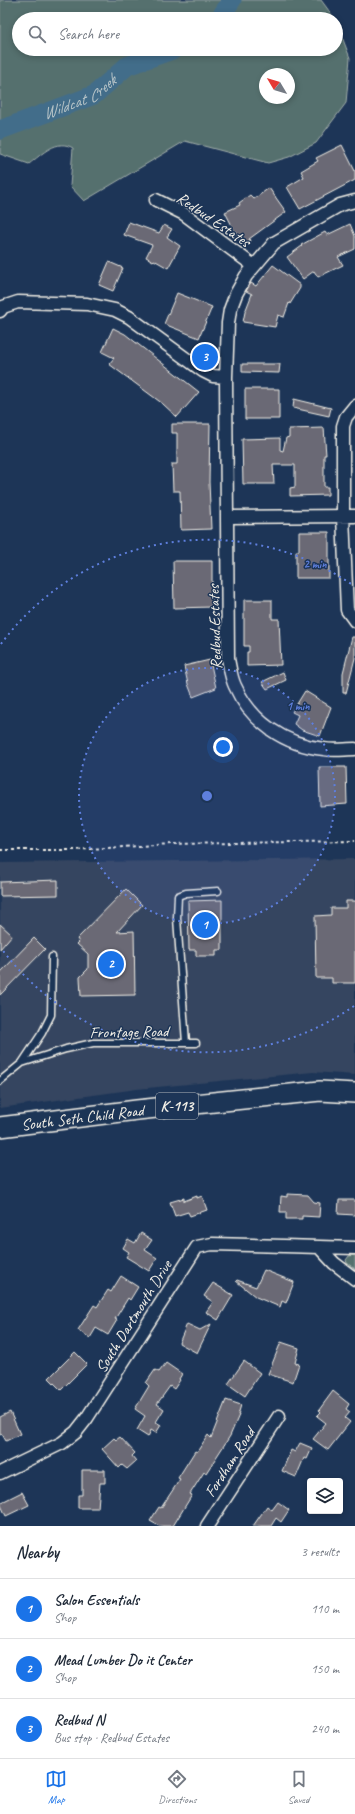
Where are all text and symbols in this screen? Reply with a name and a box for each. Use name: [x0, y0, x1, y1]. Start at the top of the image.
search box: [12, 12, 343, 56]
icon: search: [26, 23, 48, 45]
text: Search here: [58, 25, 119, 44]
water label: Wildcat Creek: [40, 68, 123, 124]
north arrow: [259, 68, 295, 104]
street label: Redbud Estates: [173, 188, 255, 253]
pin: 3: [192, 342, 218, 372]
text: 2 min: [304, 556, 327, 572]
street label: Redbud Estates: [203, 583, 226, 670]
text: 1 min: [287, 698, 310, 714]
your location: [213, 737, 233, 757]
centre of rings: [200, 789, 214, 803]
pin: 1: [192, 910, 218, 940]
pin: 2: [98, 949, 124, 979]
street label: Frontage Road: [89, 1021, 171, 1043]
road number: K-113: [156, 1093, 198, 1119]
street label: South Seth Child Road: [20, 1100, 147, 1135]
street label: South Dartmouth Drive: [91, 1255, 177, 1377]
street label: Fordham Road: [200, 1422, 261, 1501]
map controls: [307, 1478, 343, 1514]
button: layers: [307, 1478, 343, 1514]
text: Nearby: [16, 1542, 59, 1563]
text: 3 results: [301, 1544, 339, 1560]
text: Salon Essentials: [54, 1591, 139, 1610]
text: 1: [26, 1601, 32, 1617]
text: 110 m: [311, 1601, 339, 1617]
text: Shop: [54, 1610, 76, 1626]
text: Mead Lumber Do it Center: [54, 1651, 192, 1670]
text: 2: [26, 1661, 32, 1677]
text: 150 m: [311, 1661, 339, 1677]
text: Shop: [54, 1670, 76, 1686]
text: Redbud N: [54, 1711, 104, 1730]
text: 3: [26, 1721, 32, 1737]
text: 240 m: [311, 1721, 339, 1737]
text: Bus stop · Redbud Estates: [54, 1730, 169, 1746]
tab: Map: [45, 1768, 67, 1806]
tab: Directions: [158, 1768, 197, 1806]
tab: Saved: [288, 1768, 310, 1806]

